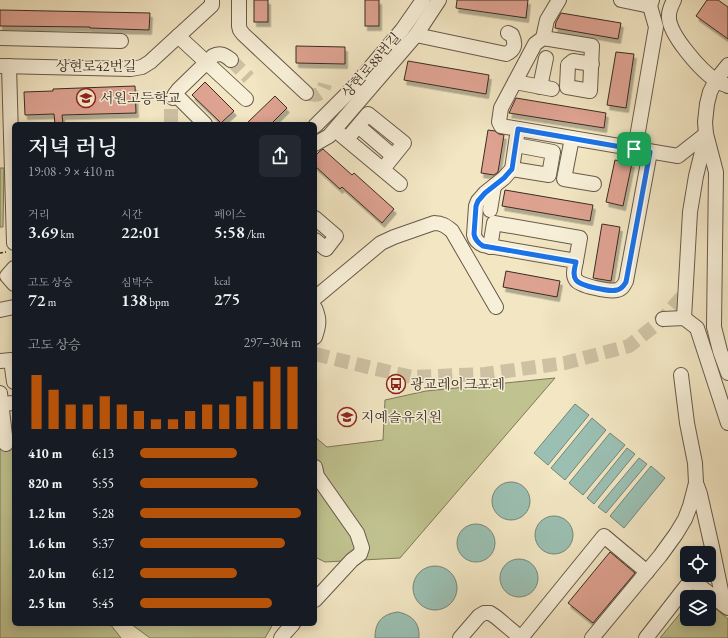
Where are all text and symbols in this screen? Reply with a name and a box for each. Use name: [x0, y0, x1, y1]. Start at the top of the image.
street label: 상현로88번길: [338, 29, 404, 101]
street label: 상현로42번길: [55, 57, 137, 75]
school or university icon: 서원고등학교: [75, 87, 97, 109]
place label: 서원고등학교: [100, 89, 182, 107]
pin: [617, 132, 651, 166]
text: 저녁 러닝: [28, 133, 118, 162]
button: share: [259, 135, 301, 177]
icon: arrive: [623, 138, 645, 160]
text: 19:08 · 9 × 410 m: [28, 163, 115, 180]
text: 거리: [28, 207, 49, 221]
text: 시간: [121, 207, 142, 221]
text: 페이스: [214, 207, 246, 221]
text: 3.69: [28, 221, 58, 243]
text: 22:01: [121, 221, 161, 243]
text: 5:58: [214, 221, 245, 243]
text: km: [58, 227, 74, 241]
text: /km: [245, 227, 265, 241]
text: kcal: [214, 274, 231, 288]
text: 고도 상승: [28, 275, 73, 289]
text: 심박수: [121, 275, 153, 289]
text: 275: [214, 288, 240, 310]
text: 72: [28, 289, 45, 311]
text: 138: [121, 289, 147, 311]
text: m: [45, 295, 56, 309]
text: bpm: [147, 295, 169, 309]
text: 297–304 m: [244, 334, 301, 351]
text: 고도 상승: [28, 336, 81, 353]
bus stop icon: 광교레이크포레: [385, 373, 407, 395]
place label: 광교레이크포레: [410, 375, 505, 393]
school or university icon: 지예슬유치원: [336, 406, 358, 428]
place label: 지예슬유치원: [361, 408, 442, 426]
text: 410 m: [28, 445, 62, 462]
text: 6:13: [92, 445, 114, 462]
text: 820 m: [28, 475, 62, 492]
text: 5:55: [92, 475, 114, 492]
text: 1.2 km: [28, 505, 66, 522]
text: 5:28: [92, 505, 114, 522]
text: 1.6 km: [28, 535, 66, 552]
text: 5:37: [92, 535, 114, 552]
map controls: [680, 546, 716, 626]
button: locate: [680, 546, 716, 582]
text: 2.0 km: [28, 565, 66, 582]
text: 6:12: [92, 565, 114, 582]
button: layers: [680, 590, 716, 626]
text: 2.5 km: [28, 595, 66, 612]
text: 5:45: [92, 595, 114, 612]

